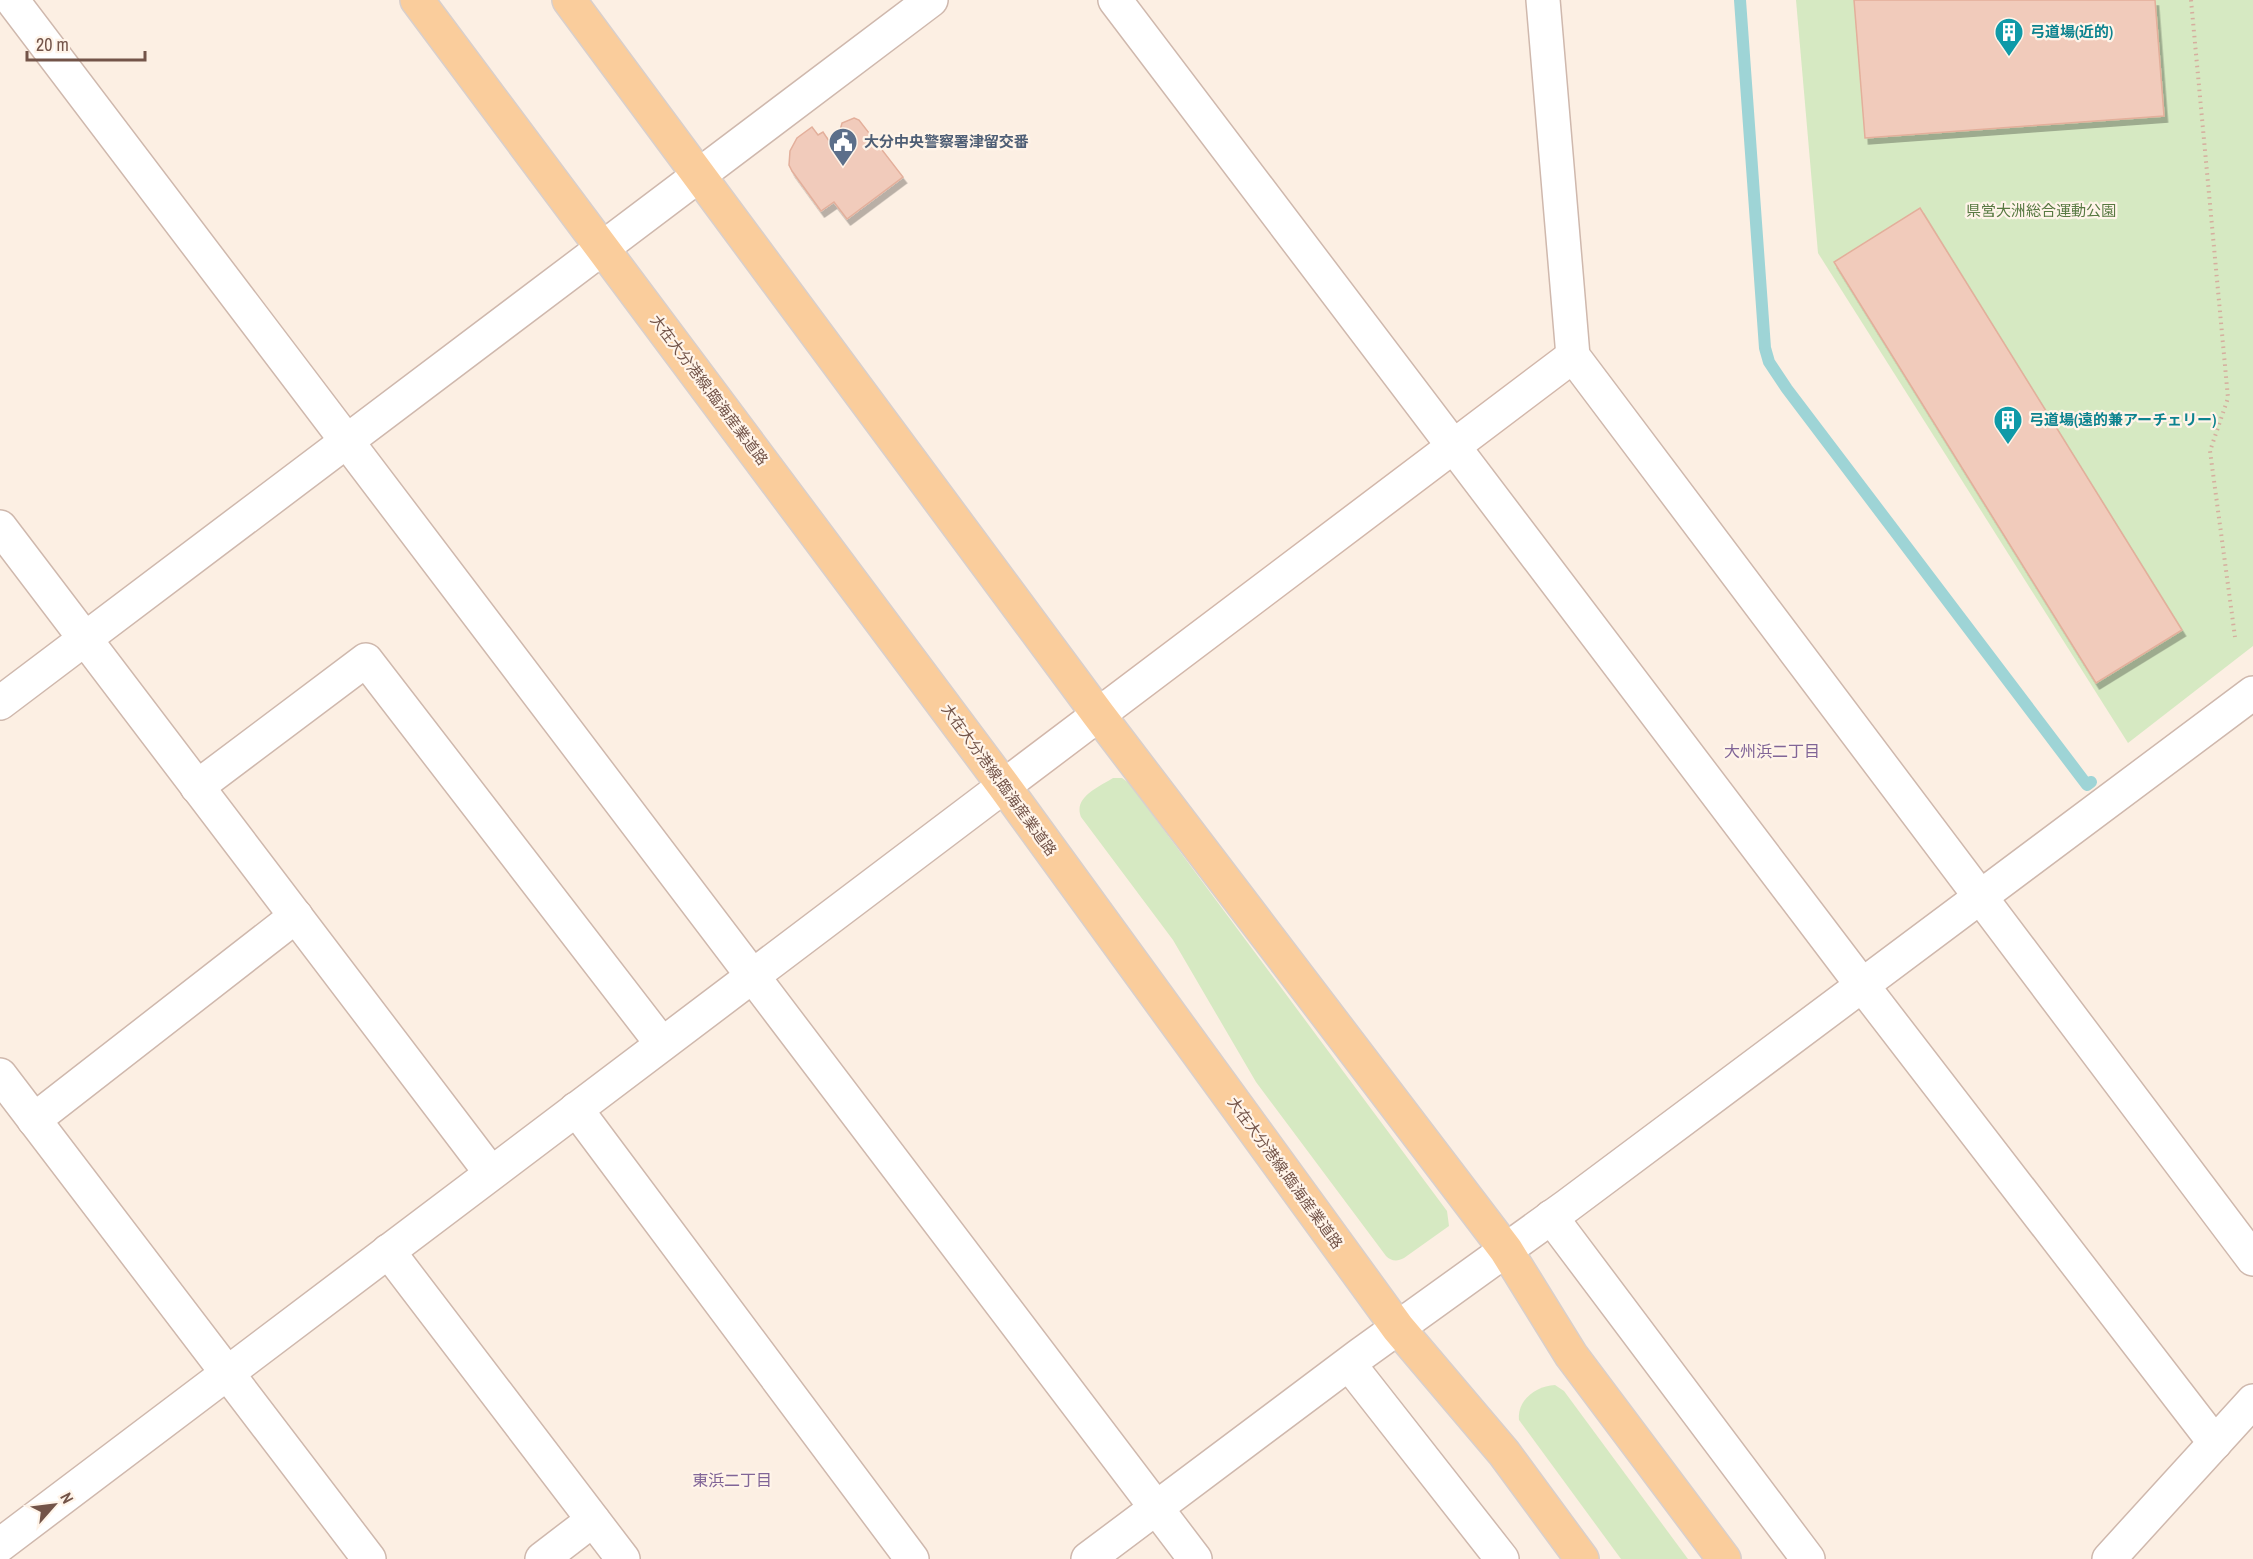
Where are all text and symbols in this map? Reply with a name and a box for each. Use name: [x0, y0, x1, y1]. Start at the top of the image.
building icon: 弓道場(近的): [1993, 16, 2025, 58]
place label: 弓道場(近的): [2030, 21, 2113, 42]
scale bar: [27, 24, 146, 62]
text: 20 m: [36, 32, 69, 57]
public building icon: 大分中央警察署津留交番: [827, 126, 859, 168]
place label: 大分中央警察署津留交番: [864, 131, 1029, 152]
park label: 県営大洲総合運動公園: [1966, 200, 2116, 221]
street label: 大在大分港線;臨海産業道路: [646, 310, 773, 469]
building icon: 弓道場(遠的兼アーチェリー): [1992, 404, 2024, 446]
place label: 弓道場(遠的兼アーチェリー): [2029, 409, 2216, 430]
street label: 大在大分港線;臨海産業道路: [937, 699, 1062, 860]
district label: 大州浜二丁目: [1724, 740, 1820, 762]
street label: 大在大分港線;臨海産業道路: [1223, 1092, 1348, 1253]
district label: 東浜二丁目: [692, 1469, 772, 1491]
north arrow: [24, 1475, 84, 1535]
text: N: [55, 1489, 79, 1507]

